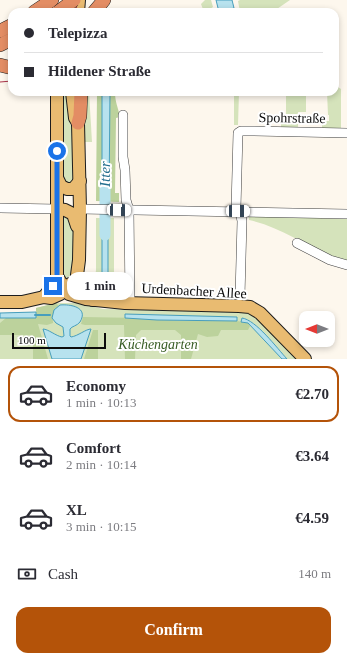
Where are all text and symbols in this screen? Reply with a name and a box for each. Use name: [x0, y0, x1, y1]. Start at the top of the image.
text: Telepizza: [48, 25, 107, 41]
text: Hildener Straße: [48, 63, 151, 79]
street label: Spohrstraße: [258, 110, 326, 126]
route start: [48, 142, 66, 160]
water label: Itter: [97, 161, 113, 188]
car: [107, 204, 131, 216]
car: [226, 205, 250, 217]
callout: 1 min: [67, 272, 133, 300]
route end: [44, 277, 62, 295]
text: 1 min: [84, 278, 116, 293]
street label: Urdenbacher Allee: [141, 281, 247, 301]
north arrow: [299, 311, 335, 347]
map controls: [299, 311, 335, 347]
scale bar: [12, 331, 106, 350]
text: 100 m: [18, 334, 46, 346]
park label: Küchengarten: [117, 337, 198, 352]
icon: car: [18, 376, 54, 412]
text: Economy: [66, 378, 126, 394]
text: €2.70: [295, 386, 329, 402]
text: 1 min · 10:13: [66, 395, 136, 410]
icon: car: [18, 438, 54, 474]
text: Comfort: [66, 440, 121, 456]
text: €3.64: [295, 448, 329, 464]
text: 2 min · 10:14: [66, 457, 136, 472]
icon: car: [18, 500, 54, 536]
text: XL: [66, 502, 87, 518]
text: €4.59: [295, 510, 329, 526]
text: 3 min · 10:15: [66, 519, 136, 534]
icon: cash: [16, 563, 38, 585]
text: Cash: [48, 566, 78, 582]
text: 140 m: [298, 566, 331, 581]
button: Confirm: [16, 607, 331, 653]

